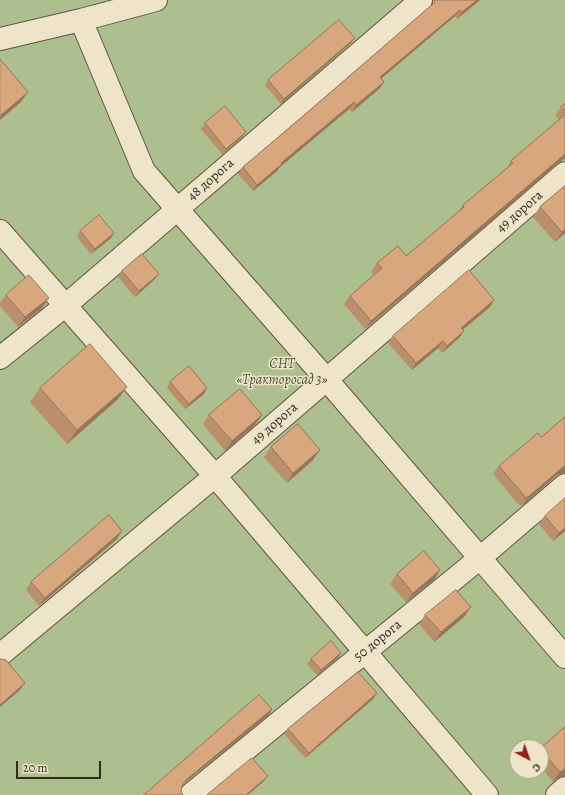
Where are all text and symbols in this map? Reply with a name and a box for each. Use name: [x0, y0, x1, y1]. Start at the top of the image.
street label: 48 дорога: [184, 155, 238, 205]
street label: 49 дорога: [493, 187, 547, 237]
park label: СНТ «Тракторосад 3»: [237, 357, 327, 390]
street label: 49 дорога: [248, 399, 302, 449]
street label: 50 дорога: [351, 617, 405, 665]
north arrow: [509, 739, 549, 779]
scale bar: [18, 753, 103, 779]
text: 20 m: [23, 760, 47, 776]
text: С: [529, 760, 544, 776]

